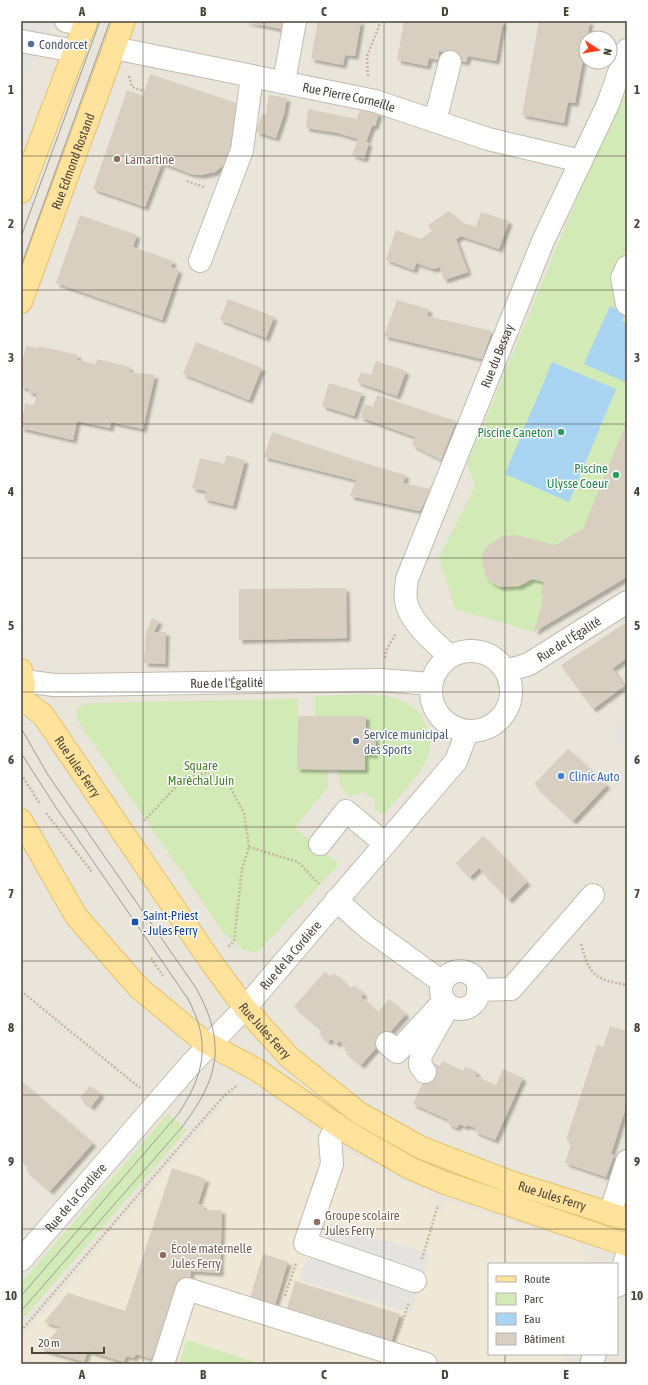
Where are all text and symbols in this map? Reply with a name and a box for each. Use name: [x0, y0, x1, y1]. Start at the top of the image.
text: A: [78, 4, 86, 19]
text: B: [200, 4, 207, 19]
text: C: [321, 4, 327, 19]
text: D: [441, 4, 449, 19]
text: E: [563, 4, 569, 19]
north arrow: [578, 30, 618, 70]
place label: Condorcet: [39, 37, 88, 52]
marker: Condorcet: [26, 39, 36, 49]
text: N: [601, 48, 614, 57]
street label: Rue Pierre Corneille: [301, 79, 397, 115]
text: 1: [8, 82, 14, 97]
text: 1: [634, 82, 640, 97]
street label: Rue Edmond Rostand: [49, 111, 98, 212]
place label: Lamartine: [125, 152, 174, 167]
marker: Lamartine: [112, 154, 122, 164]
text: 2: [8, 216, 14, 231]
text: 2: [634, 216, 640, 231]
street label: Rue du Bessay: [478, 321, 517, 390]
text: 3: [8, 350, 14, 365]
text: 3: [634, 350, 640, 365]
place label: Piscine Caneton: [477, 425, 553, 440]
marker: Piscine Caneton: [556, 427, 566, 437]
place label: Piscine Ulysse Coeur: [547, 461, 608, 491]
marker: Piscine Ulysse Coeur: [611, 470, 621, 480]
text: 4: [7, 484, 14, 499]
text: 4: [633, 484, 640, 499]
street label: Rue de l'Égalité: [534, 613, 604, 665]
text: 5: [8, 618, 14, 633]
text: 5: [634, 618, 640, 633]
street label: Rue de l'Égalité: [190, 675, 263, 691]
place label: Service municipal des Sports: [364, 727, 449, 757]
street label: Rue Jules Ferry: [52, 733, 104, 801]
marker: Service municipal des Sports: [351, 736, 361, 746]
text: 6: [8, 752, 14, 767]
text: 6: [634, 752, 640, 767]
park label: Square Maréchal Juin: [168, 758, 234, 788]
place label: Clinic Auto: [569, 769, 620, 784]
marker: Clinic Auto: [556, 771, 566, 781]
text: 7: [8, 886, 14, 901]
text: 7: [634, 886, 640, 901]
place label: Saint-Priest - Jules Ferry: [143, 908, 199, 938]
marker: Saint-Priest - Jules Ferry: [130, 917, 140, 927]
street label: Rue de la Cordière: [257, 918, 324, 993]
street label: Rue Jules Ferry: [236, 1000, 294, 1063]
text: 8: [8, 1020, 14, 1035]
text: 8: [634, 1020, 640, 1035]
text: 9: [8, 1154, 14, 1169]
text: 9: [634, 1154, 640, 1169]
street label: Rue de la Cordière: [42, 1160, 110, 1235]
street label: Rue Jules Ferry: [516, 1178, 589, 1214]
place label: Groupe scolaire Jules Ferry: [325, 1208, 400, 1238]
marker: Groupe scolaire Jules Ferry: [312, 1217, 322, 1227]
place label: École maternelle Jules Ferry: [171, 1241, 252, 1271]
marker: École maternelle Jules Ferry: [158, 1250, 168, 1260]
legend: [488, 1263, 618, 1355]
text: Route: [524, 1272, 550, 1286]
text: 10: [5, 1288, 17, 1303]
text: 10: [631, 1288, 643, 1303]
text: Parc: [524, 1292, 544, 1306]
text: Eau: [524, 1312, 541, 1326]
scale bar: [32, 1329, 104, 1355]
text: Bâtiment: [524, 1332, 565, 1346]
text: 20 m: [38, 1336, 60, 1350]
text: A: [78, 1367, 86, 1382]
text: B: [200, 1367, 207, 1382]
text: C: [321, 1367, 327, 1382]
text: D: [441, 1367, 449, 1382]
text: E: [563, 1367, 569, 1382]

